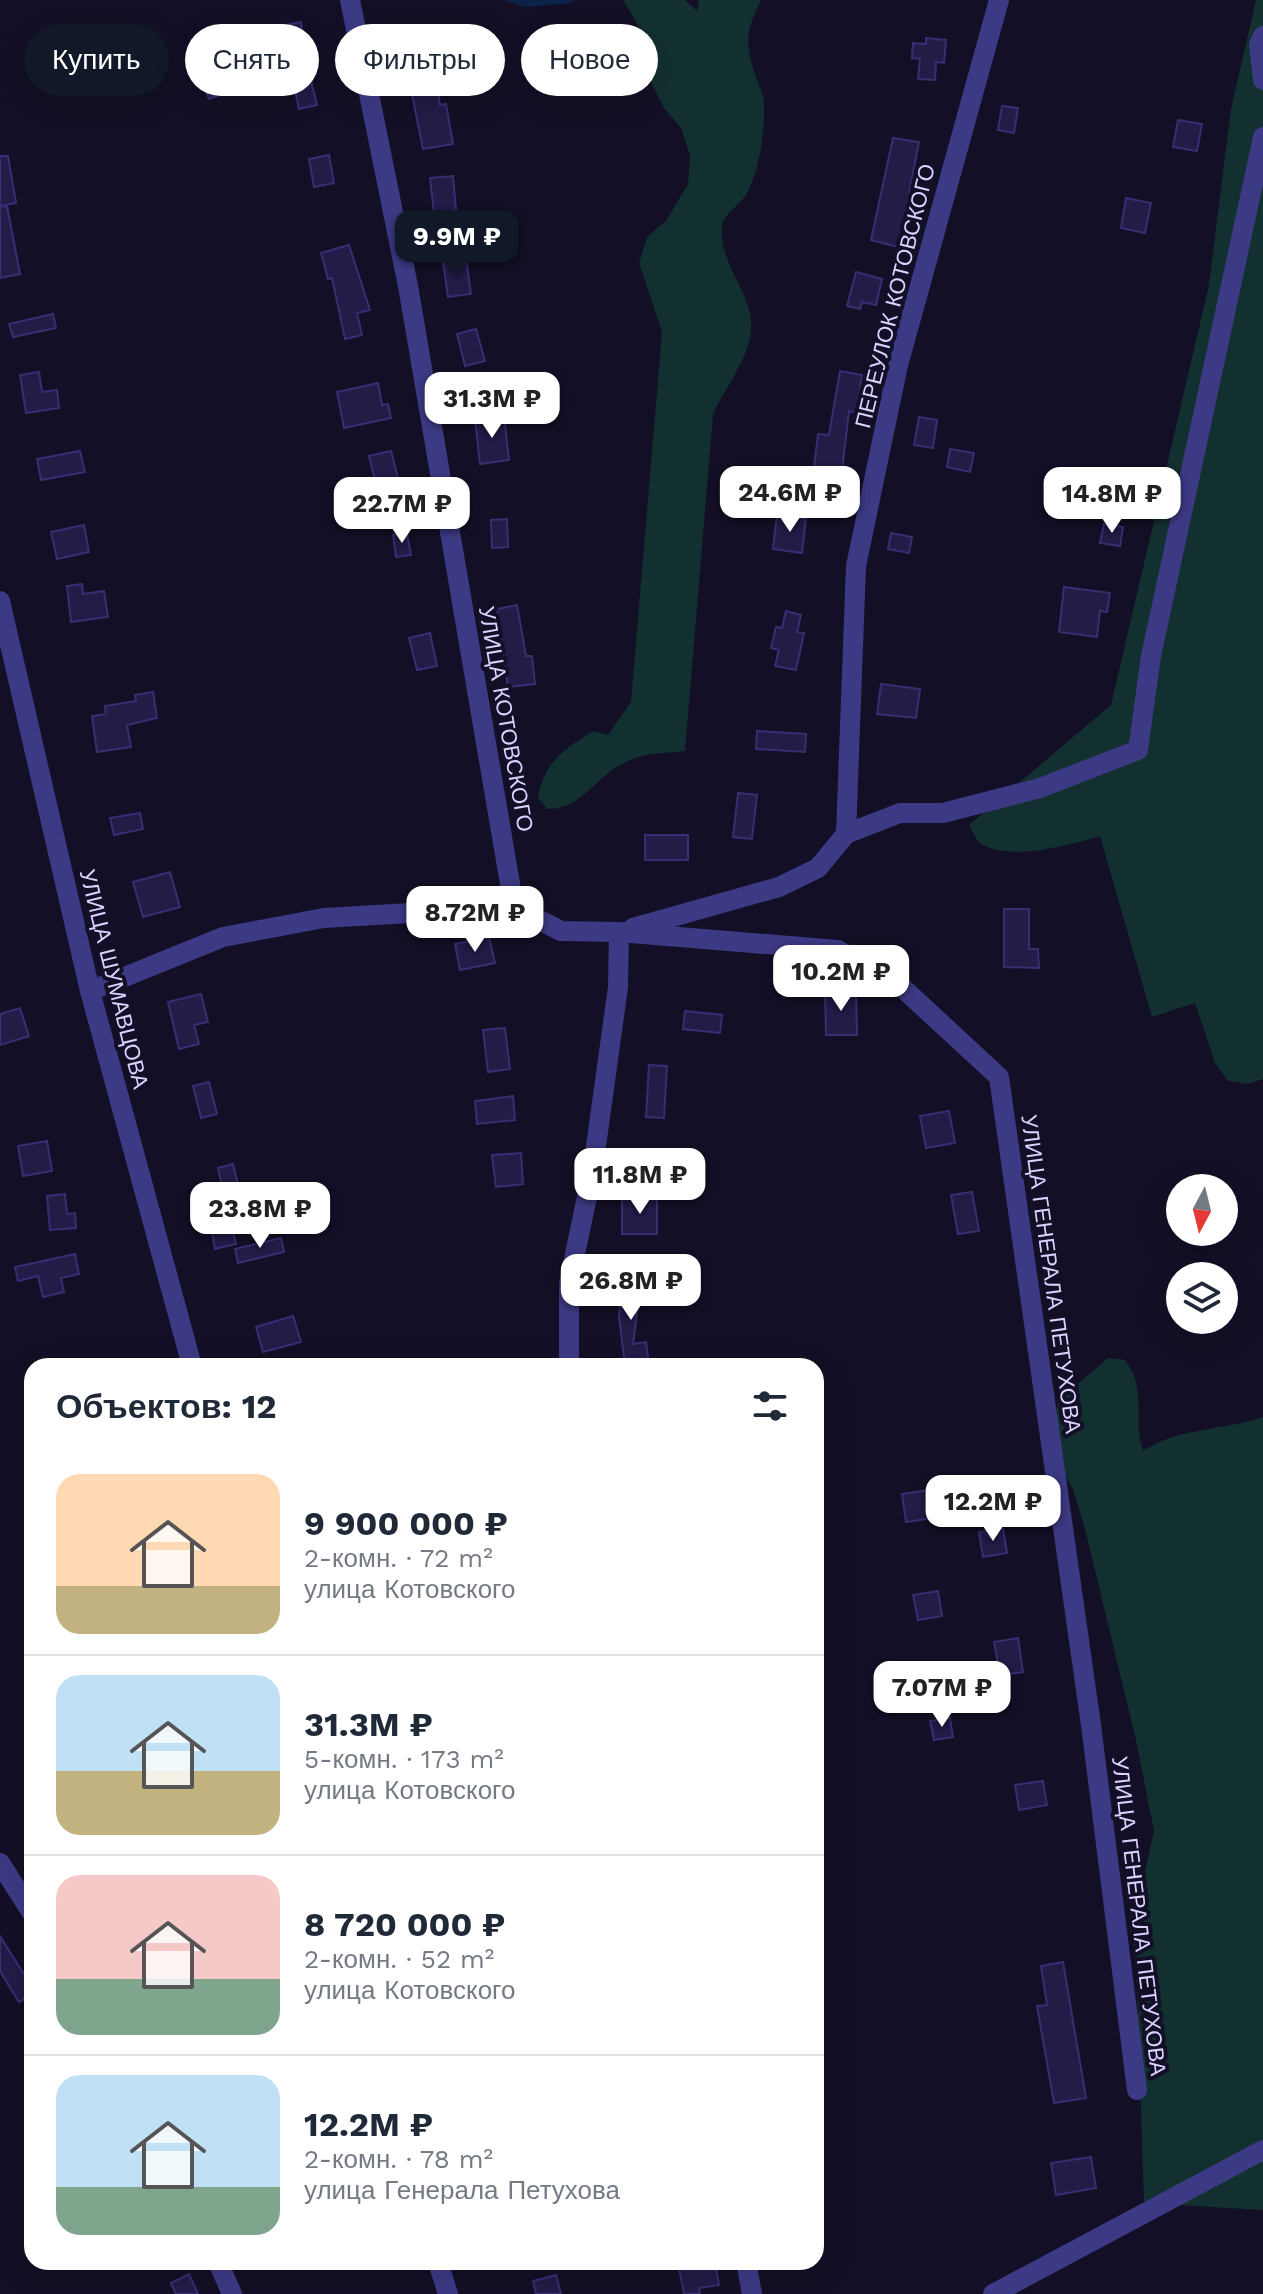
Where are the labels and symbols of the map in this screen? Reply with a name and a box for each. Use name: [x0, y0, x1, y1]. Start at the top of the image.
street label: ПЕРЕУЛОК КОТОВСКОГО: [850, 161, 940, 431]
pin: 9.9M ₽: [392, 210, 522, 278]
pin: 31.3M ₽: [418, 372, 566, 440]
pin: 24.6M ₽: [716, 466, 864, 534]
pin: 14.8M ₽: [1038, 467, 1186, 535]
pin: 22.7M ₽: [328, 477, 476, 545]
street label: УЛИЦА КОТОВСКОГО: [474, 604, 538, 834]
street label: УЛИЦА ШУМАВЦОВА: [75, 867, 153, 1092]
pin: 8.72M ₽: [401, 886, 549, 954]
pin: 10.2M ₽: [767, 945, 915, 1013]
street label: УЛИЦА ГЕНЕРАЛА ПЕТУХОВА: [1016, 1113, 1086, 1435]
pin: 11.8M ₽: [566, 1148, 714, 1216]
north arrow: [1166, 1174, 1238, 1246]
pin: 23.8M ₽: [186, 1182, 334, 1250]
pin: 26.8M ₽: [557, 1254, 705, 1322]
pin: 12.2M ₽: [919, 1475, 1067, 1543]
pin: 7.07M ₽: [868, 1661, 1016, 1729]
street label: УЛИЦА ГЕНЕРАЛА ПЕТУХОВА: [1107, 1755, 1171, 2077]

